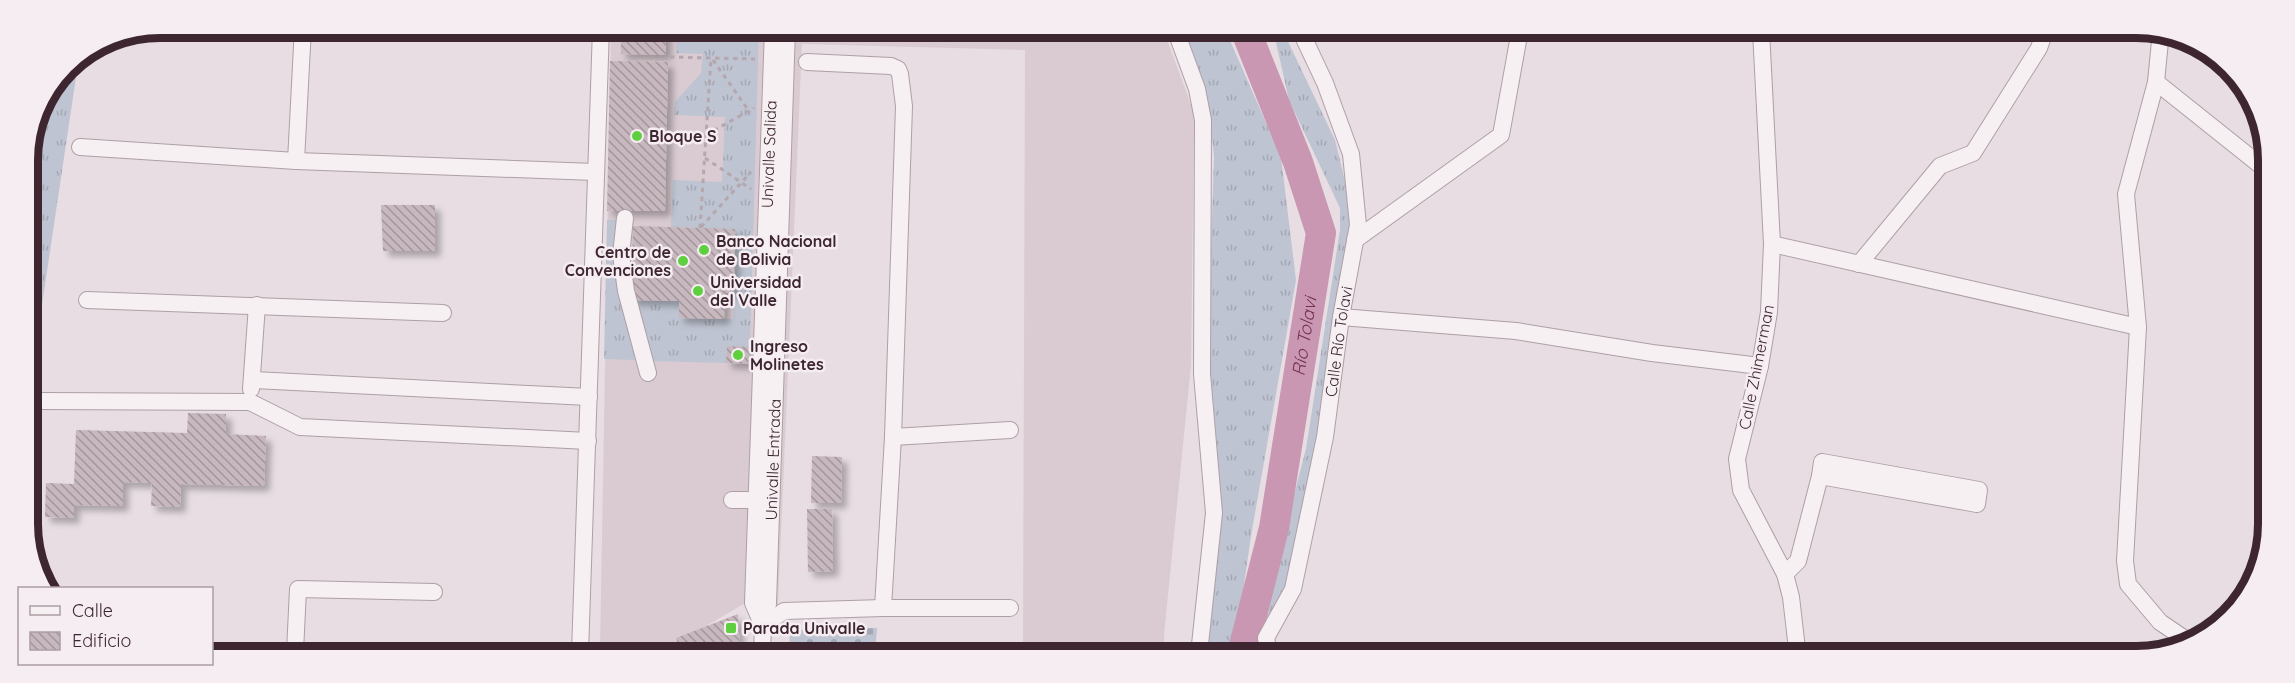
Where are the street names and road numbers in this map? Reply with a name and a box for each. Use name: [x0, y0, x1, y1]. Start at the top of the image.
street label: Univalle Salida: [757, 100, 780, 209]
street label: Calle Río Tolavi: [1320, 285, 1356, 398]
street label: Calle Zhimerman: [1734, 303, 1778, 431]
street label: Univalle Entrada: [761, 398, 785, 521]

